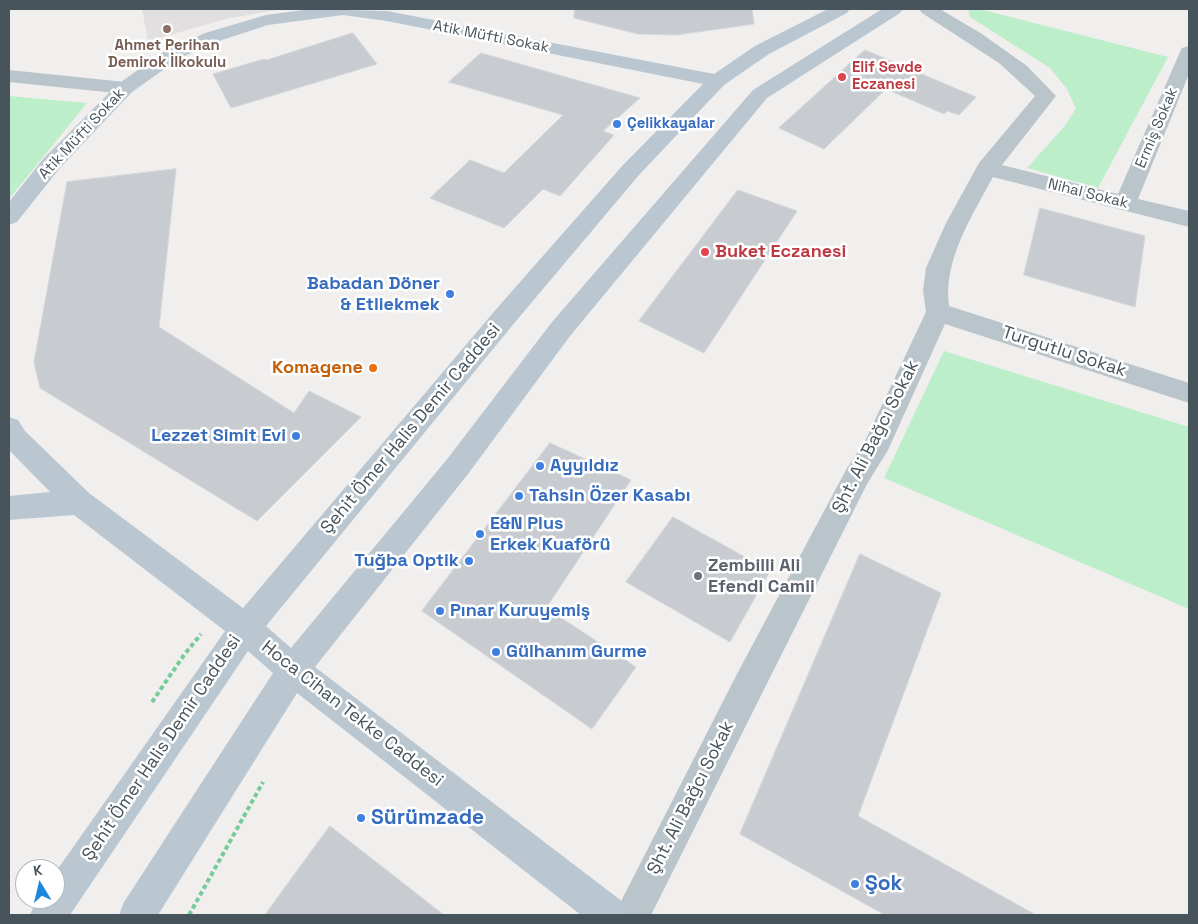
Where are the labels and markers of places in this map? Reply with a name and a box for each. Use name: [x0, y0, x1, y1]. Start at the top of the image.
marker: Ahmet Perihan Demirok İlkokulu: [161, 23, 173, 35]
place label: Ahmet Perihan Demirok İlkokulu: [108, 37, 226, 72]
place label: Elif Sevde Eczanesi: [852, 59, 922, 94]
marker: Elif Sevde Eczanesi: [836, 71, 848, 83]
place label: Çelikkayalar: [627, 115, 715, 133]
marker: Çelikkayalar: [611, 118, 623, 130]
place label: Buket Eczanesi: [715, 241, 846, 263]
marker: Buket Eczanesi: [699, 246, 711, 258]
place label: Babadan Döner & Etliekmek: [307, 273, 440, 316]
marker: Babadan Döner & Etliekmek: [444, 288, 456, 300]
place label: Komagene: [272, 357, 363, 379]
marker: Komagene: [367, 362, 379, 374]
place label: Lezzet Simit Evi: [151, 425, 286, 447]
marker: Lezzet Simit Evi: [290, 430, 302, 442]
place label: Ayyıldız: [550, 455, 619, 477]
marker: Ayyıldız: [534, 460, 546, 472]
place label: Tahsin Özer Kasabı: [529, 485, 690, 507]
marker: Tahsin Özer Kasabı: [513, 490, 525, 502]
place label: E&N Plus Erkek Kuaförü: [490, 513, 611, 556]
marker: E&N Plus Erkek Kuaförü: [474, 528, 486, 540]
place label: Tuğba Optik: [354, 550, 459, 572]
marker: Tuğba Optik: [463, 555, 475, 567]
place label: Zembilli Ali Efendi Camii: [708, 555, 815, 598]
marker: Zembilli Ali Efendi Camii: [692, 570, 704, 582]
place label: Pınar Kuruyemiş: [450, 600, 590, 622]
marker: Pınar Kuruyemiş: [434, 605, 446, 617]
place label: Gülhanım Gurme: [506, 641, 647, 663]
marker: Gülhanım Gurme: [490, 646, 502, 658]
place label: Sürümzade: [371, 805, 484, 831]
marker: Sürümzade: [355, 812, 367, 824]
place label: Şok: [865, 871, 902, 897]
marker: Şok: [849, 878, 861, 890]

